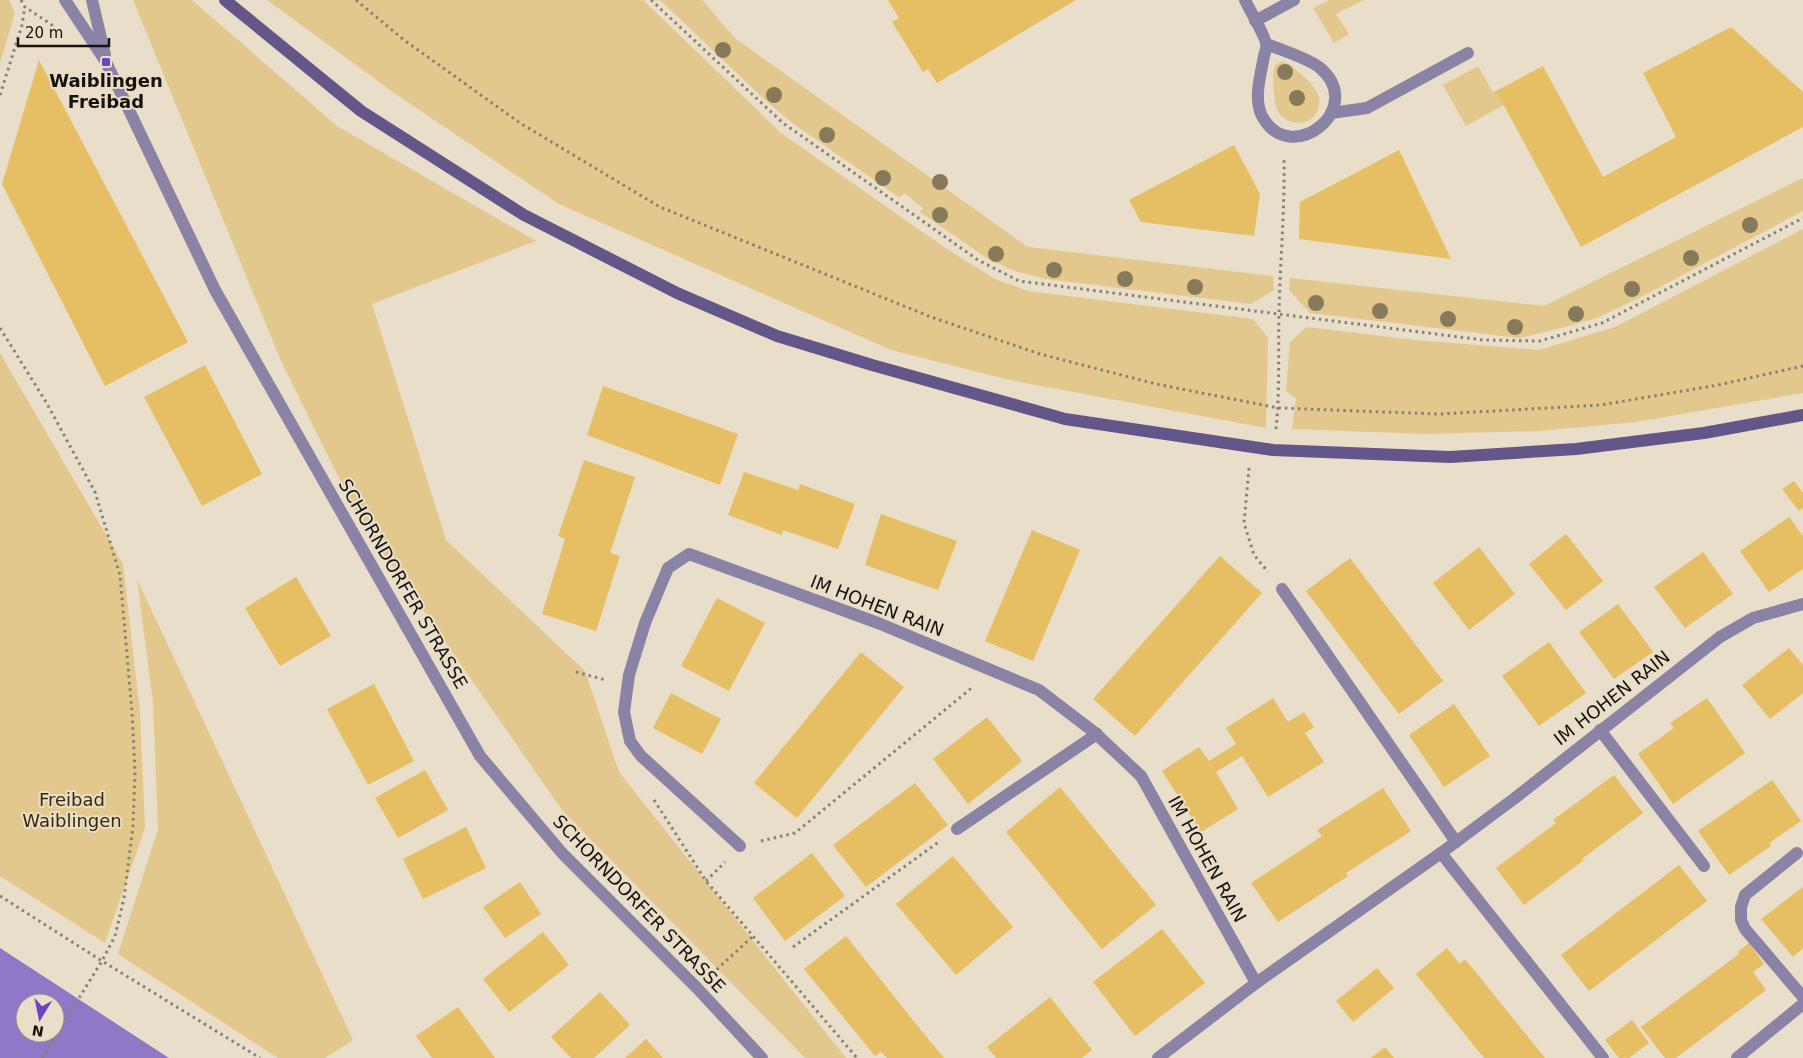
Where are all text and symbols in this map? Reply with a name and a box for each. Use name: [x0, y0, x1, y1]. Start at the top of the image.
scale bar: [18, 15, 109, 47]
text: 20 m: [25, 24, 63, 42]
marker: Waiblingen Freibad: [100, 56, 112, 68]
place label: Waiblingen Freibad: [49, 70, 163, 112]
street label: SCHORNDORFER STRASSE: [335, 475, 472, 692]
street label: IM HOHEN RAIN: [807, 570, 947, 641]
street label: IM HOHEN RAIN: [1550, 646, 1674, 749]
park label: Freibad Waiblingen: [22, 789, 122, 831]
street label: IM HOHEN RAIN: [1164, 792, 1251, 926]
street label: SCHORNDORFER STRASSE: [549, 810, 730, 997]
north arrow: [15, 993, 65, 1043]
text: N: [31, 1022, 45, 1040]

